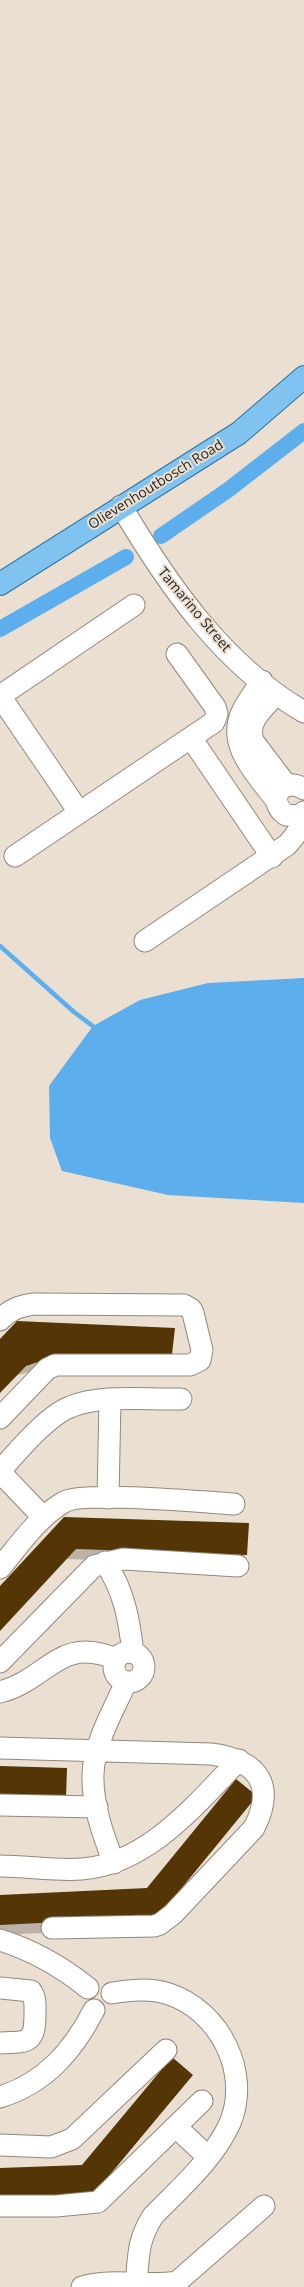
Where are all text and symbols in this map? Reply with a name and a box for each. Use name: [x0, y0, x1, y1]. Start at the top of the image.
street label: Olievenhoutbosch Road: [85, 437, 227, 533]
street label: Tamarino Street: [154, 564, 234, 656]

